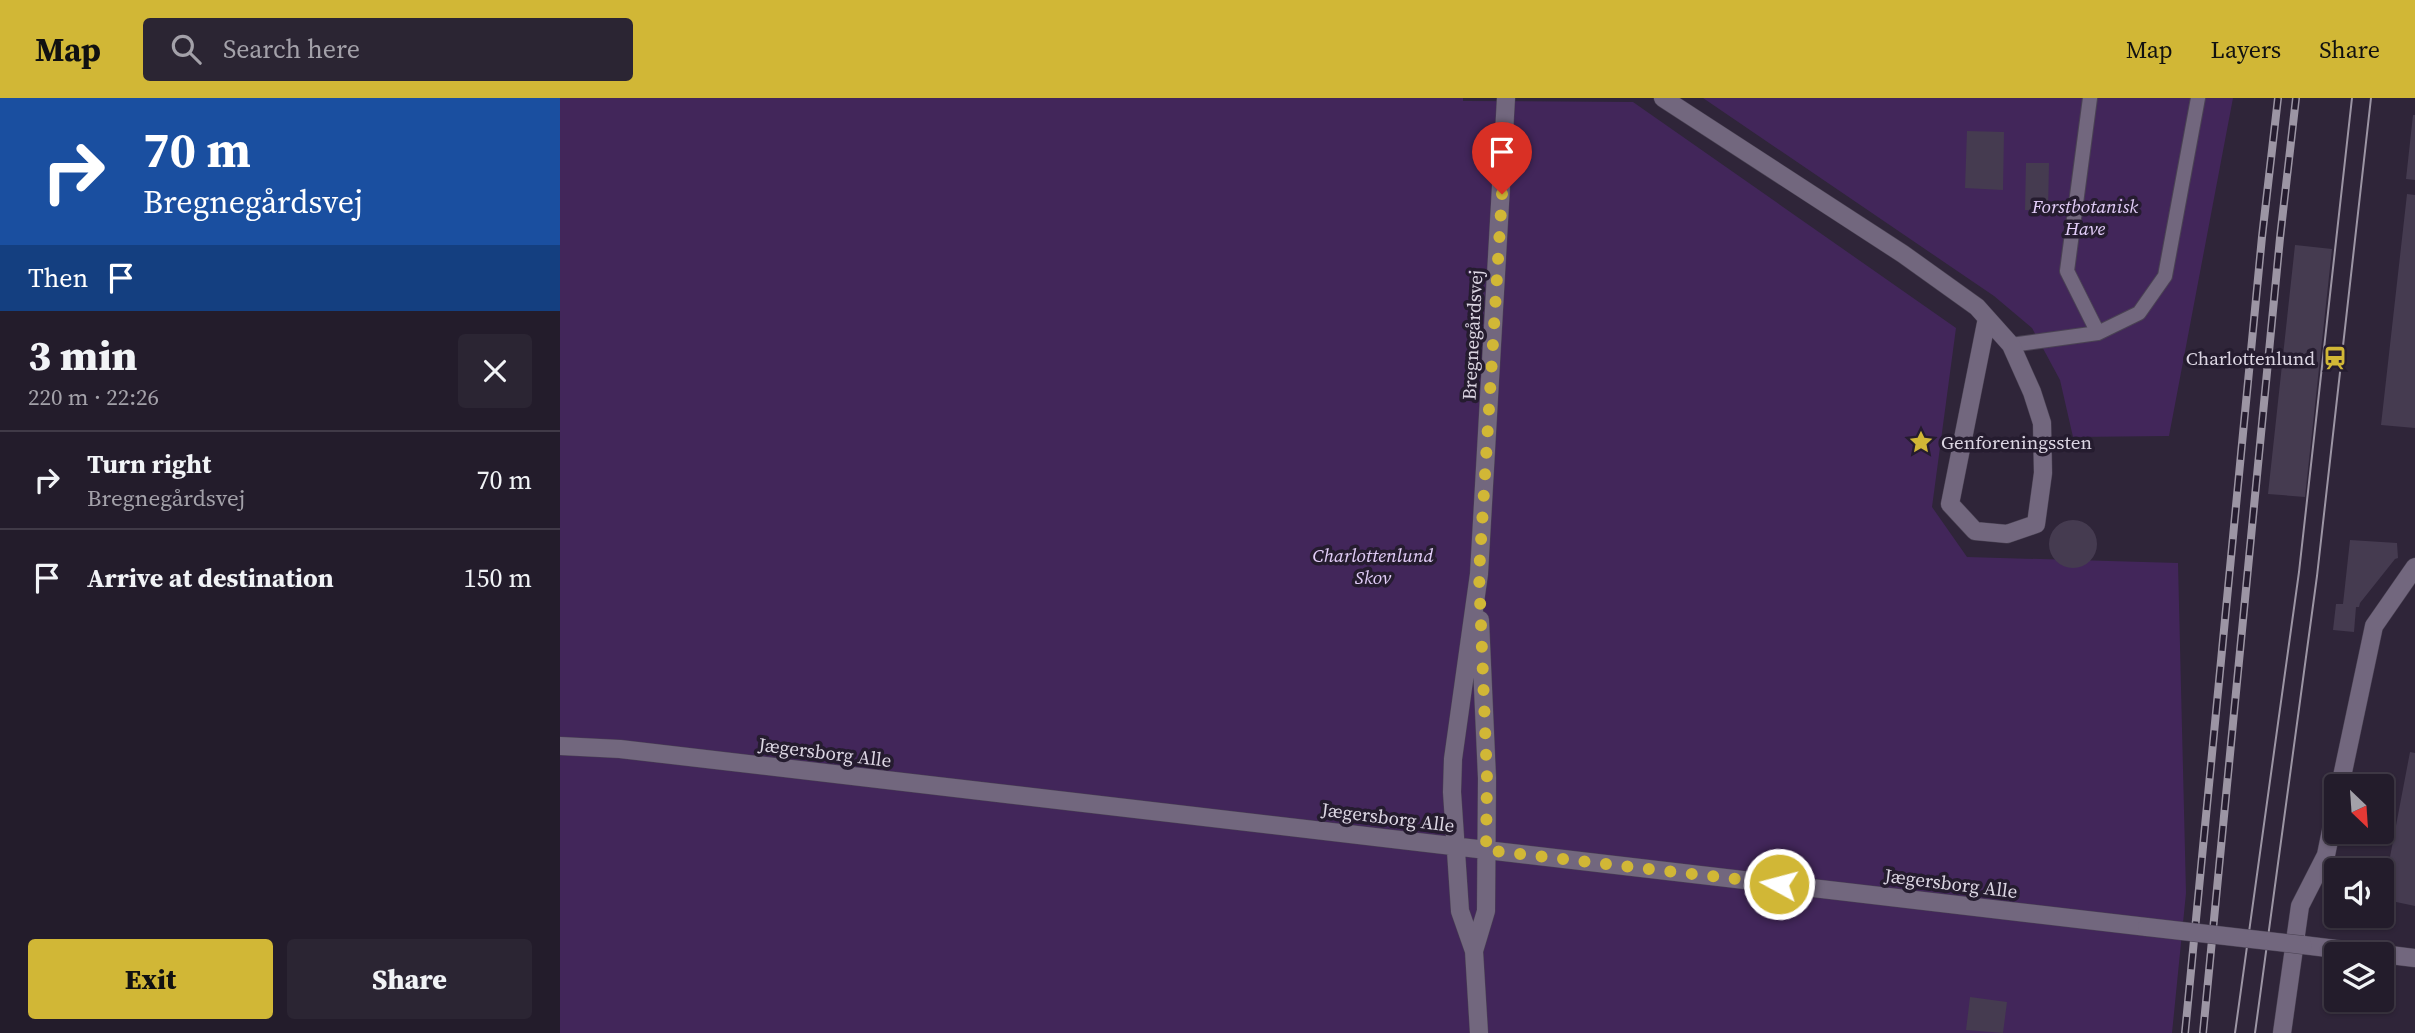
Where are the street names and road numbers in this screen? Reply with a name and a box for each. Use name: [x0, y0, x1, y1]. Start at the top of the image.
street label: Bregnegårdsvej: [1456, 269, 1488, 401]
street label: Jægersborg Alle: [756, 731, 893, 773]
street label: Jægersborg Alle: [1319, 796, 1456, 838]
street label: Jægersborg Alle: [1882, 862, 2019, 904]

